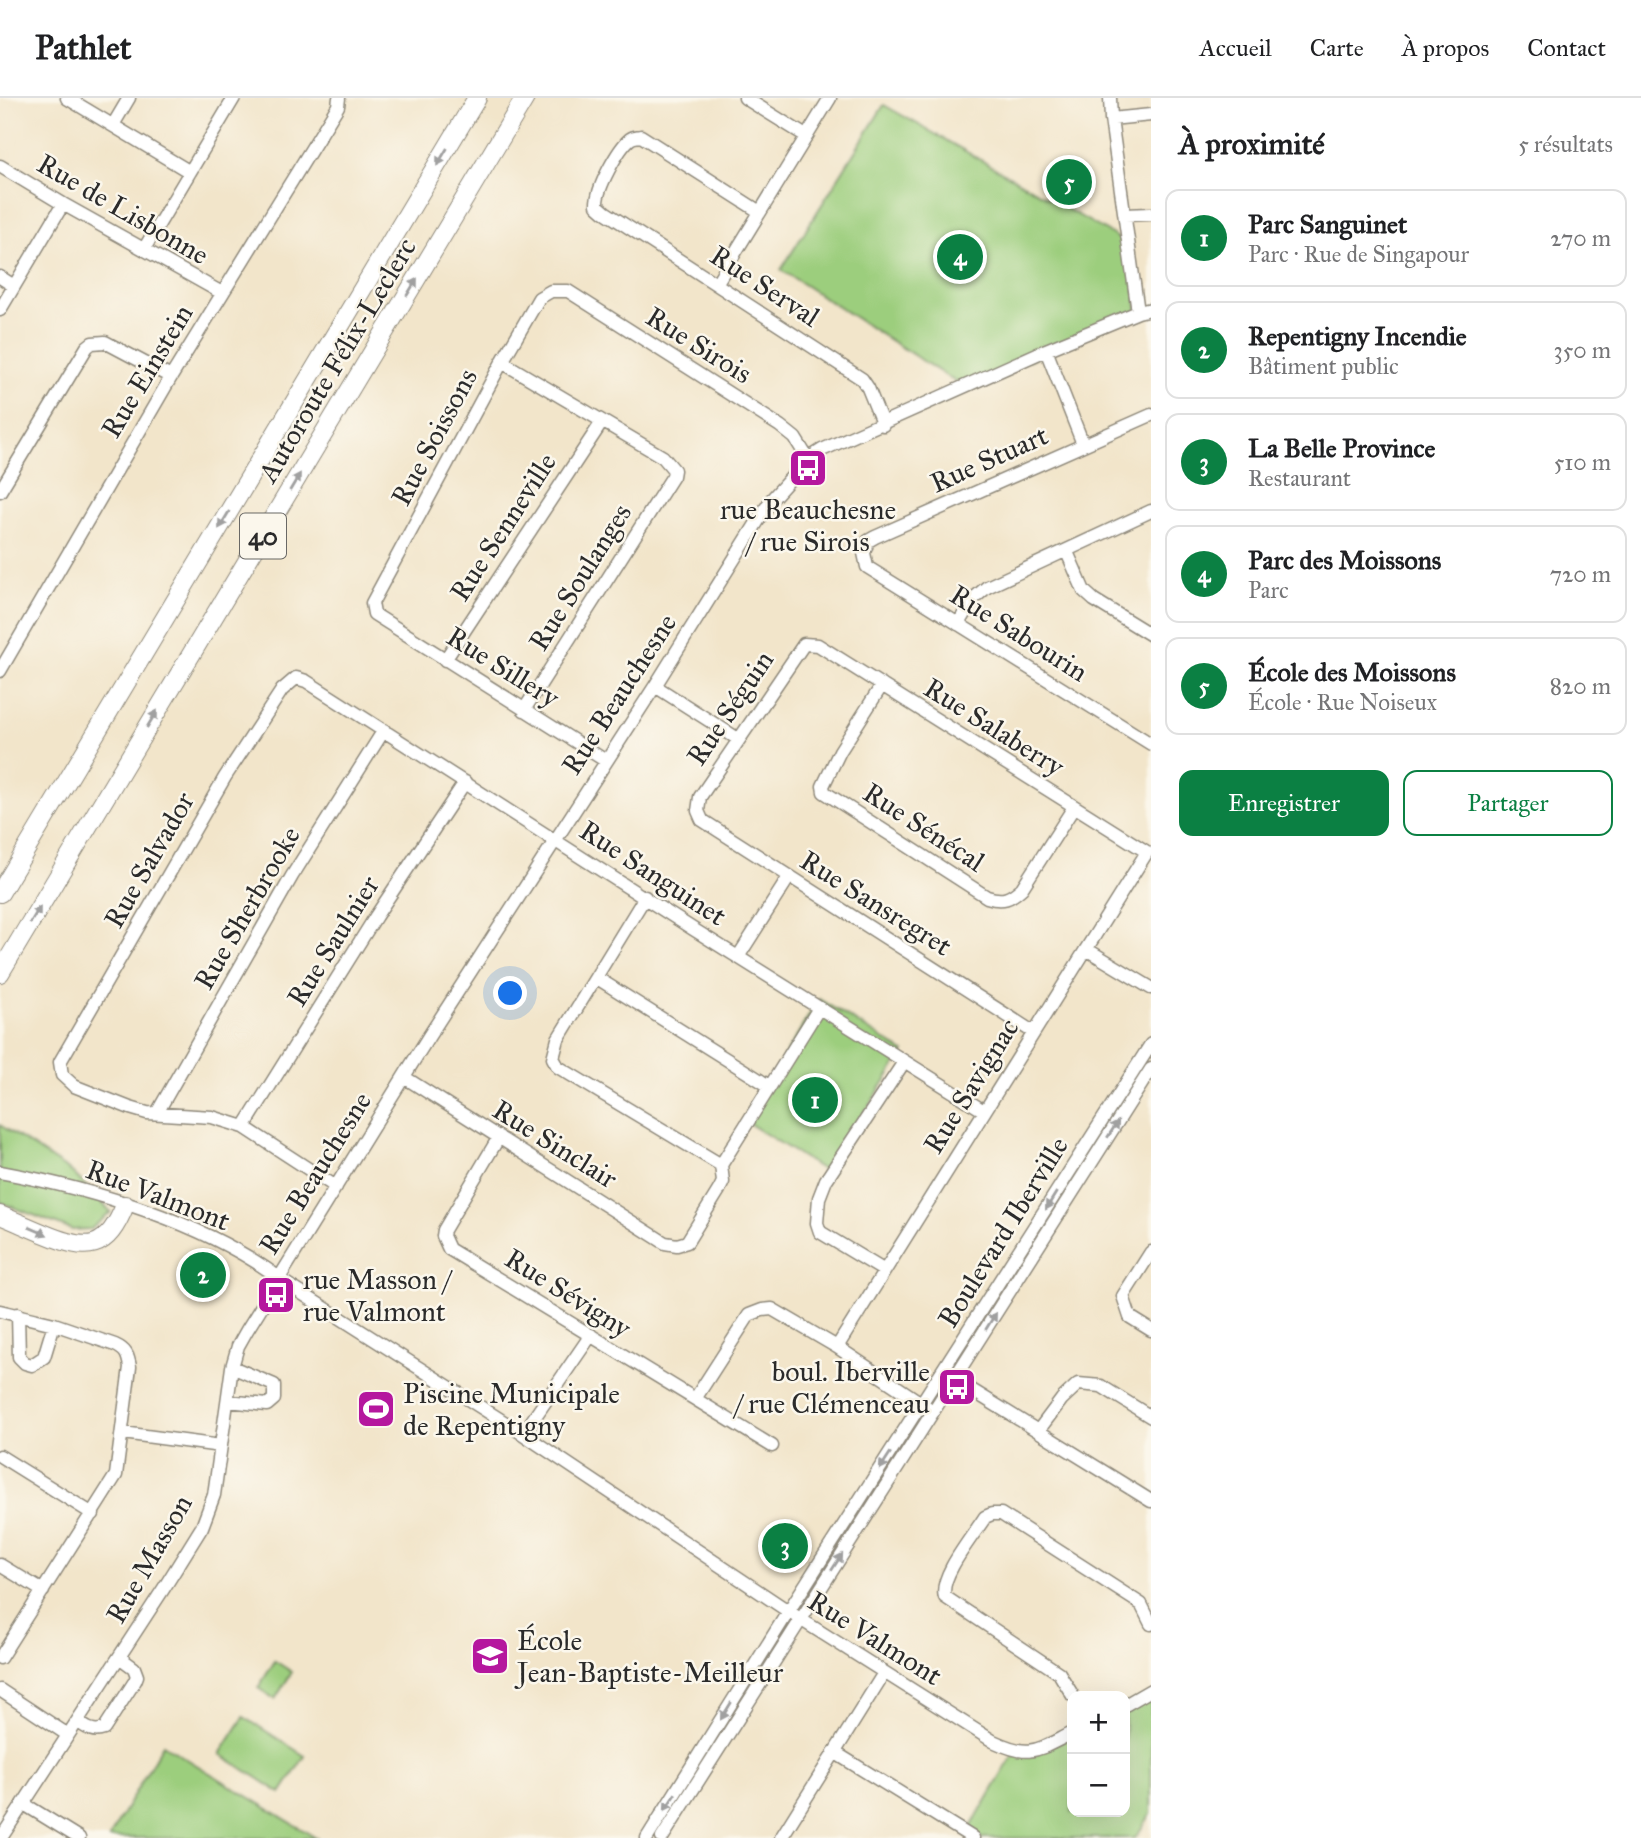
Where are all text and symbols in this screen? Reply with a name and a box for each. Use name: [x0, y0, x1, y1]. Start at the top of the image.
text: Pathlet: [35, 28, 132, 68]
text: Accueil: [1200, 33, 1272, 63]
text: Carte: [1310, 33, 1364, 63]
text: À propos: [1402, 33, 1489, 63]
text: Contact: [1527, 33, 1606, 63]
text: À proximité: [1179, 126, 1325, 162]
text: 5 résultats: [1518, 130, 1613, 158]
street label: Rue de Lisbonne: [31, 146, 215, 272]
one-way arrow: [435, 147, 448, 166]
pin: 5: [1046, 156, 1092, 208]
text: Parc Sanguinet: [1248, 208, 1407, 240]
text: 1: [1199, 224, 1209, 252]
text: 270 m: [1550, 224, 1611, 252]
street label: Autoroute Félix-Leclerc: [250, 231, 424, 489]
pin: 4: [937, 231, 983, 283]
street label: Rue Serval: [704, 238, 827, 335]
text: Parc · Rue de Singapour: [1248, 240, 1469, 268]
one-way arrow: [405, 278, 418, 297]
street label: Rue Einstein: [93, 298, 201, 444]
street label: Rue Sirois: [639, 299, 759, 391]
text: Repentigny Incendie: [1248, 320, 1467, 352]
text: 2: [1198, 336, 1210, 364]
text: 350 m: [1553, 336, 1611, 364]
text: Bâtiment public: [1248, 352, 1399, 380]
street label: Rue Soissons: [383, 362, 485, 512]
street label: Rue Stuart: [925, 418, 1053, 500]
text: La Belle Province: [1248, 432, 1435, 464]
street label: Rue Senneville: [442, 446, 564, 608]
bus stop icon: rue Beauchesne / rue Sirois: [787, 447, 829, 489]
text: 3: [1199, 448, 1209, 476]
text: 510 m: [1554, 448, 1611, 476]
text: Restaurant: [1248, 464, 1351, 492]
one-way arrow: [288, 473, 301, 492]
place label: rue Beauchesne / rue Sirois: [720, 492, 896, 559]
street label: Rue Soulanges: [521, 497, 639, 657]
one-way arrow: [218, 510, 230, 529]
road number: 40: [240, 514, 286, 558]
text: Parc des Moissons: [1248, 544, 1441, 576]
text: 4: [1198, 560, 1210, 588]
text: 720 m: [1550, 560, 1611, 588]
text: Parc: [1248, 576, 1289, 604]
street label: Rue Sabourin: [943, 577, 1095, 689]
street label: Rue Beauchesne: [554, 607, 684, 781]
street label: Rue Sillery: [440, 619, 567, 716]
street label: Rue Séguin: [679, 644, 781, 772]
text: École des Moissons: [1248, 656, 1456, 688]
street label: Rue Salaberry: [917, 670, 1071, 784]
text: 5: [1199, 672, 1209, 700]
text: 820 m: [1550, 672, 1611, 700]
text: École · Rue Noiseux: [1248, 688, 1437, 716]
one-way arrow: [146, 710, 158, 729]
button: Enregistrer: [1179, 770, 1389, 836]
button: Partager: [1403, 770, 1613, 836]
street label: Rue Sénécal: [857, 775, 992, 879]
street label: Rue Salvador: [96, 785, 202, 934]
street label: Rue Sanguinet: [573, 813, 733, 933]
street label: Rue Sherbrooke: [186, 820, 308, 996]
street label: Rue Sansregret: [794, 843, 958, 964]
street label: Rue Saulnier: [279, 869, 387, 1013]
one-way arrow: [29, 905, 41, 924]
your location: [493, 976, 527, 1010]
street label: Rue Savignac: [916, 1012, 1026, 1160]
pin: 1: [792, 1074, 838, 1126]
street label: Rue Beauchesne: [251, 1085, 379, 1261]
street label: Rue Sinclair: [486, 1092, 624, 1196]
one-way arrow: [1106, 1120, 1119, 1139]
street label: Boulevard Iberville: [930, 1130, 1076, 1334]
street label: Rue Valmont: [81, 1152, 235, 1239]
one-way arrow: [1044, 1191, 1057, 1211]
one-way arrow: [28, 1226, 49, 1237]
street label: Rue Sévigny: [499, 1241, 638, 1346]
pin: 2: [180, 1249, 226, 1301]
place label: rue Masson / rue Valmont: [303, 1262, 453, 1329]
bus stop icon: rue Masson / rue Valmont: [255, 1274, 297, 1316]
one-way arrow: [984, 1312, 997, 1331]
place label: boul. Iberville / rue Clémenceau: [732, 1354, 930, 1421]
bus stop icon: boul. Iberville / rue Clémenceau: [936, 1366, 978, 1408]
place label: Piscine Municipale de Repentigny: [403, 1376, 620, 1443]
sports icon: Piscine Municipale de Repentigny: [355, 1388, 397, 1430]
one-way arrow: [878, 1452, 892, 1470]
street label: Rue Masson: [98, 1488, 200, 1630]
pin: 3: [762, 1520, 808, 1572]
one-way arrow: [830, 1552, 843, 1572]
street label: Rue Valmont: [802, 1583, 949, 1693]
place label: École Jean-Baptiste-Meilleur: [514, 1623, 784, 1690]
school or university icon: École Jean-Baptiste-Meilleur: [469, 1635, 511, 1677]
map controls: [1067, 1691, 1130, 1817]
button: +: [1067, 1691, 1130, 1754]
one-way arrow: [720, 1702, 733, 1721]
button: −: [1067, 1754, 1130, 1817]
one-way arrow: [664, 1792, 677, 1811]

